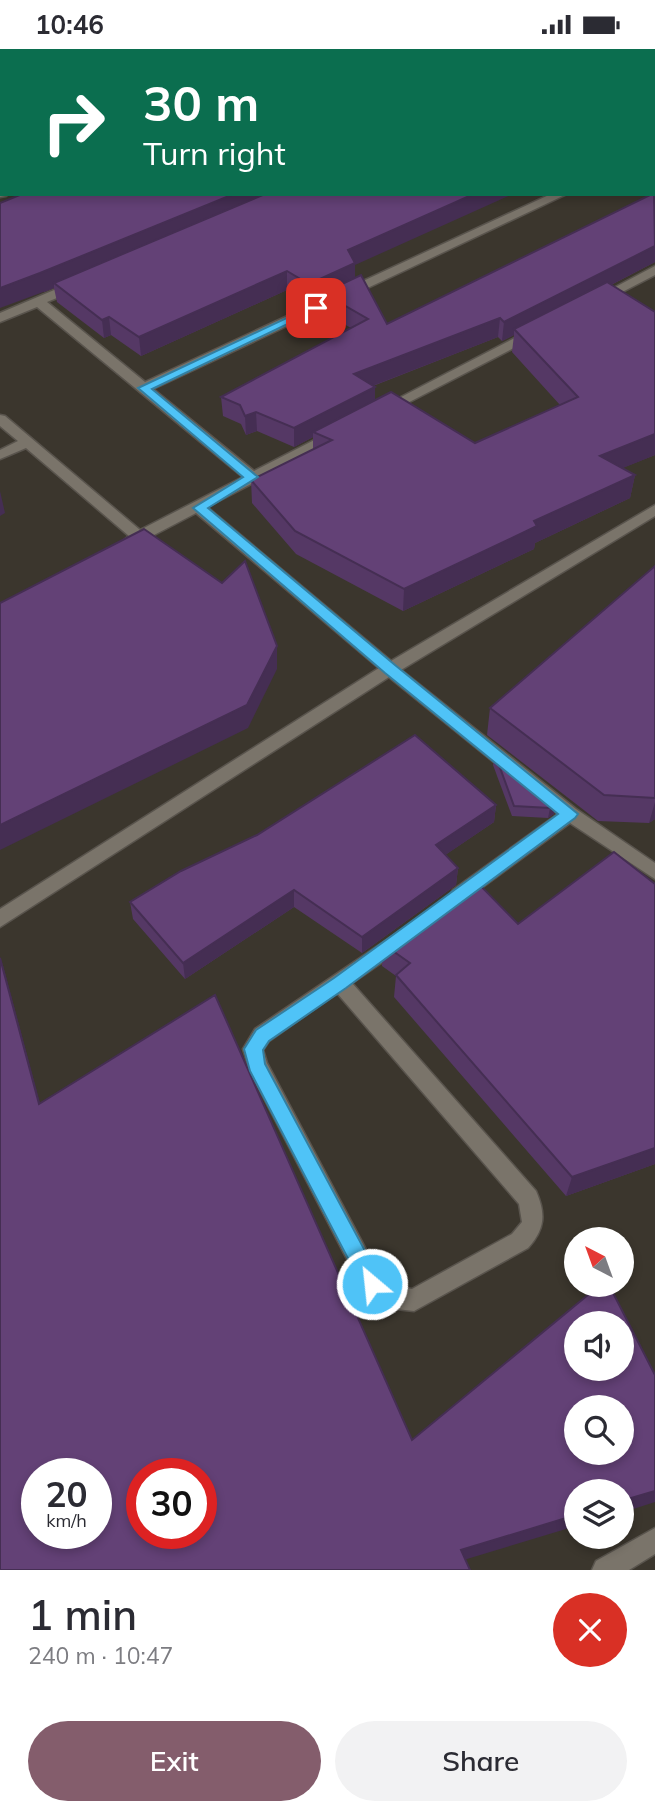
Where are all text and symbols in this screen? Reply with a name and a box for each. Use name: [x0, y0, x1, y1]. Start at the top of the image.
text: 10:46: [35, 8, 104, 41]
text: 30 m: [143, 72, 259, 133]
icon: right: [28, 77, 119, 168]
text: Turn right: [143, 133, 286, 173]
pin: [286, 278, 346, 338]
icon: arrive: [297, 289, 335, 327]
north arrow: [564, 1227, 634, 1297]
map controls: [564, 1227, 634, 1549]
position arrow: [335, 1247, 409, 1321]
button: sound: [564, 1311, 634, 1381]
button: search: [564, 1395, 634, 1465]
speed limit sign: 30: [126, 1458, 217, 1549]
text: 20: [45, 1472, 88, 1516]
button: layers: [564, 1479, 634, 1549]
text: km/h: [46, 1509, 87, 1532]
text: 1 min: [28, 1588, 137, 1641]
button: close: [553, 1593, 627, 1667]
text: 240 m · 10:47: [28, 1641, 173, 1670]
button: Exit: [28, 1721, 321, 1801]
button: Share: [335, 1721, 627, 1801]

